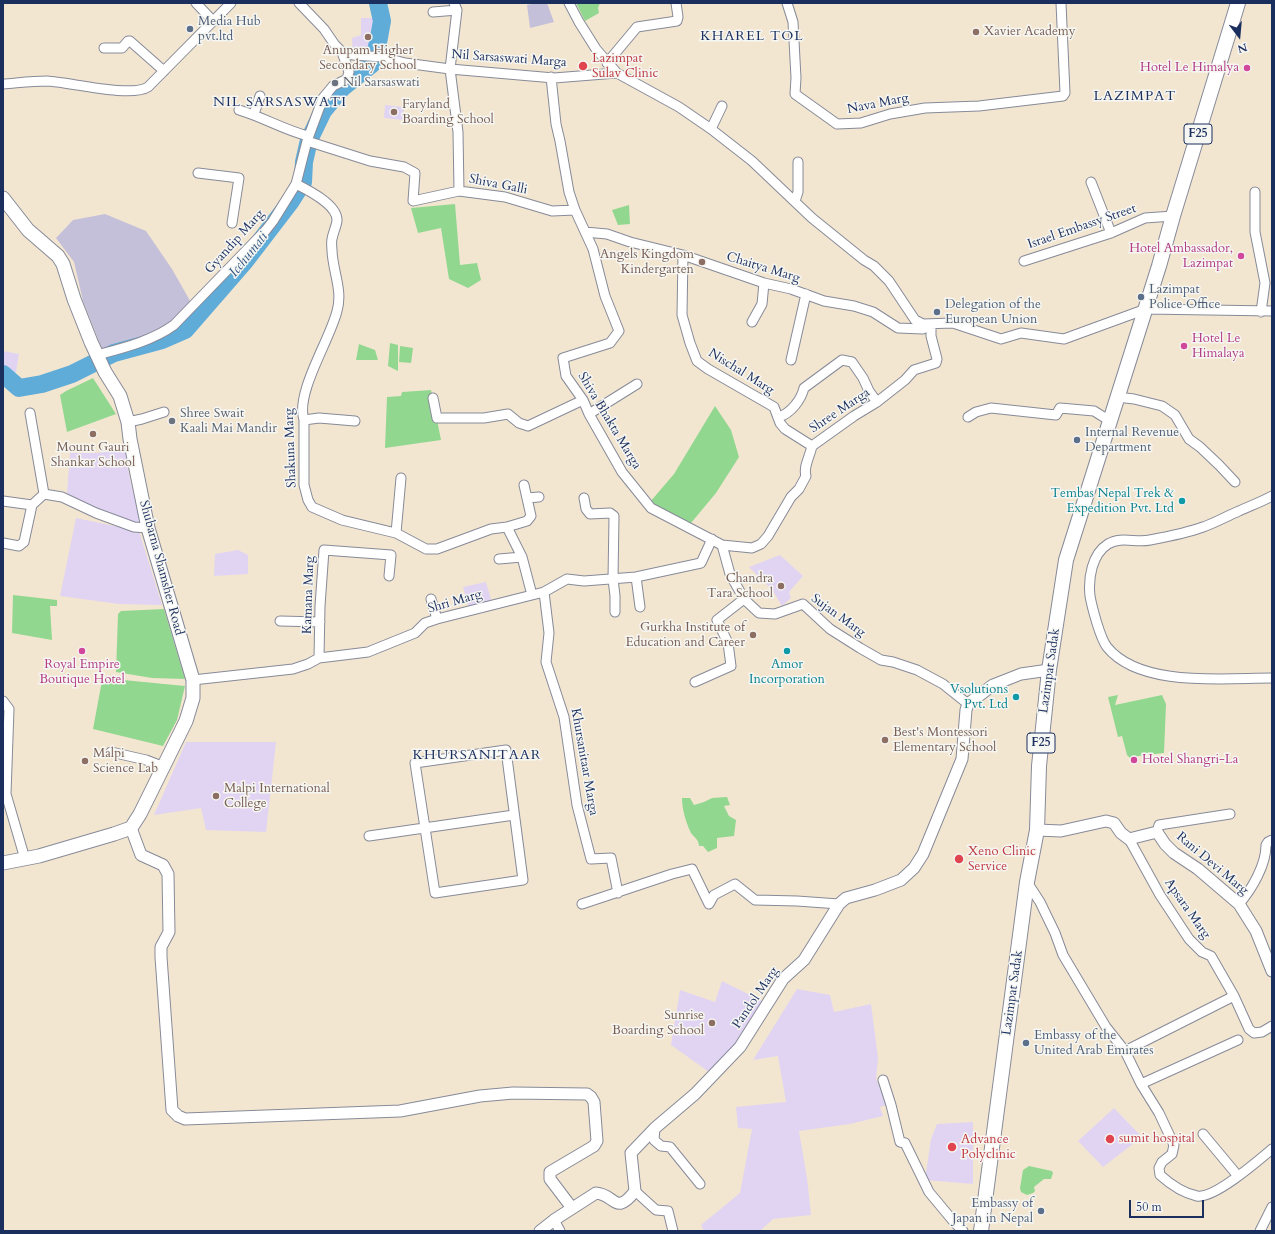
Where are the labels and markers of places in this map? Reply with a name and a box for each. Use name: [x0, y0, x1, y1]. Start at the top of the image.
place label: Media Hub pvt.ltd: [198, 14, 261, 45]
marker: Media Hub pvt.ltd: [185, 24, 195, 34]
place label: Xavier Academy: [984, 24, 1076, 40]
marker: Xavier Academy: [971, 27, 981, 37]
marker: Anupam Higher Secondary School: [363, 32, 373, 42]
place label: Anupam Higher Secondary School: [319, 43, 417, 74]
place label: Lazimpat Sulav Clinic: [592, 51, 659, 82]
marker: Lazimpat Sulav Clinic: [577, 60, 589, 72]
place label: Hotel Le Himalya: [1140, 60, 1239, 76]
marker: Hotel Le Himalya: [1242, 63, 1252, 73]
place label: Nil Sarsaswati: [343, 75, 420, 91]
marker: Nil Sarsaswati: [330, 78, 340, 88]
place label: Faryland Boarding School: [402, 97, 494, 128]
marker: Faryland Boarding School: [389, 107, 399, 117]
place label: Hotel Ambassador, Lazimpat: [1129, 241, 1233, 272]
place label: Angels Kingdom Kindergarten: [600, 247, 694, 278]
marker: Hotel Ambassador, Lazimpat: [1236, 251, 1246, 261]
marker: Angels Kingdom Kindergarten: [697, 257, 707, 267]
place label: Lazimpat Police Office: [1149, 282, 1220, 313]
marker: Lazimpat Police Office: [1136, 292, 1146, 302]
place label: Delegation of the European Union: [945, 297, 1041, 328]
marker: Delegation of the European Union: [932, 307, 942, 317]
place label: Hotel Le Himalaya: [1192, 331, 1245, 362]
marker: Hotel Le Himalaya: [1179, 341, 1189, 351]
place label: Shree Swait Kaali Mai Mandir: [180, 406, 277, 437]
marker: Shree Swait Kaali Mai Mandir: [167, 416, 177, 426]
place label: Internal Revenue Department: [1085, 425, 1179, 456]
marker: Mount Gauri Shankar School: [88, 429, 98, 439]
marker: Internal Revenue Department: [1072, 435, 1082, 445]
place label: Mount Gauri Shankar School: [51, 440, 135, 471]
place label: Tembas Nepal Trek & Expedition Pvt. Ltd: [1051, 486, 1174, 517]
marker: Tembas Nepal Trek & Expedition Pvt. Ltd: [1177, 496, 1187, 506]
place label: Chandra Tara School: [707, 571, 773, 602]
marker: Chandra Tara School: [776, 581, 786, 591]
place label: Gurkha Institute of Education and Career: [625, 620, 745, 651]
marker: Gurkha Institute of Education and Career: [748, 630, 758, 640]
marker: Royal Empire Boutique Hotel: [77, 646, 87, 656]
marker: Amor Incorporation: [782, 646, 792, 656]
place label: Royal Empire Boutique Hotel: [39, 657, 125, 688]
place label: Amor Incorporation: [749, 657, 825, 688]
place label: Vsolutions Pvt. Ltd: [950, 682, 1008, 713]
marker: Vsolutions Pvt. Ltd: [1011, 692, 1021, 702]
place label: Best's Montessori Elementary School: [893, 725, 996, 756]
marker: Best's Montessori Elementary School: [880, 735, 890, 745]
place label: Malpi Science Lab: [93, 746, 158, 777]
place label: Hotel Shangri-La: [1142, 752, 1238, 768]
marker: Hotel Shangri-La: [1129, 755, 1139, 765]
marker: Malpi Science Lab: [80, 756, 90, 766]
place label: Malpi International College: [224, 781, 330, 812]
marker: Malpi International College: [211, 791, 221, 801]
place label: Xeno Clinic Service: [968, 844, 1036, 875]
marker: Xeno Clinic Service: [953, 853, 965, 865]
place label: Sunrise Boarding School: [612, 1008, 704, 1039]
marker: Sunrise Boarding School: [707, 1018, 717, 1028]
place label: Embassy of the United Arab Emirates: [1034, 1028, 1154, 1059]
marker: Embassy of the United Arab Emirates: [1021, 1038, 1031, 1048]
place label: sumit hospital: [1119, 1131, 1195, 1147]
place label: Advance Polyclinic: [961, 1132, 1016, 1163]
marker: sumit hospital: [1104, 1133, 1116, 1145]
marker: Advance Polyclinic: [946, 1141, 958, 1153]
place label: Embassy of Japan in Nepal: [952, 1196, 1033, 1227]
marker: Embassy of Japan in Nepal: [1036, 1206, 1046, 1216]

